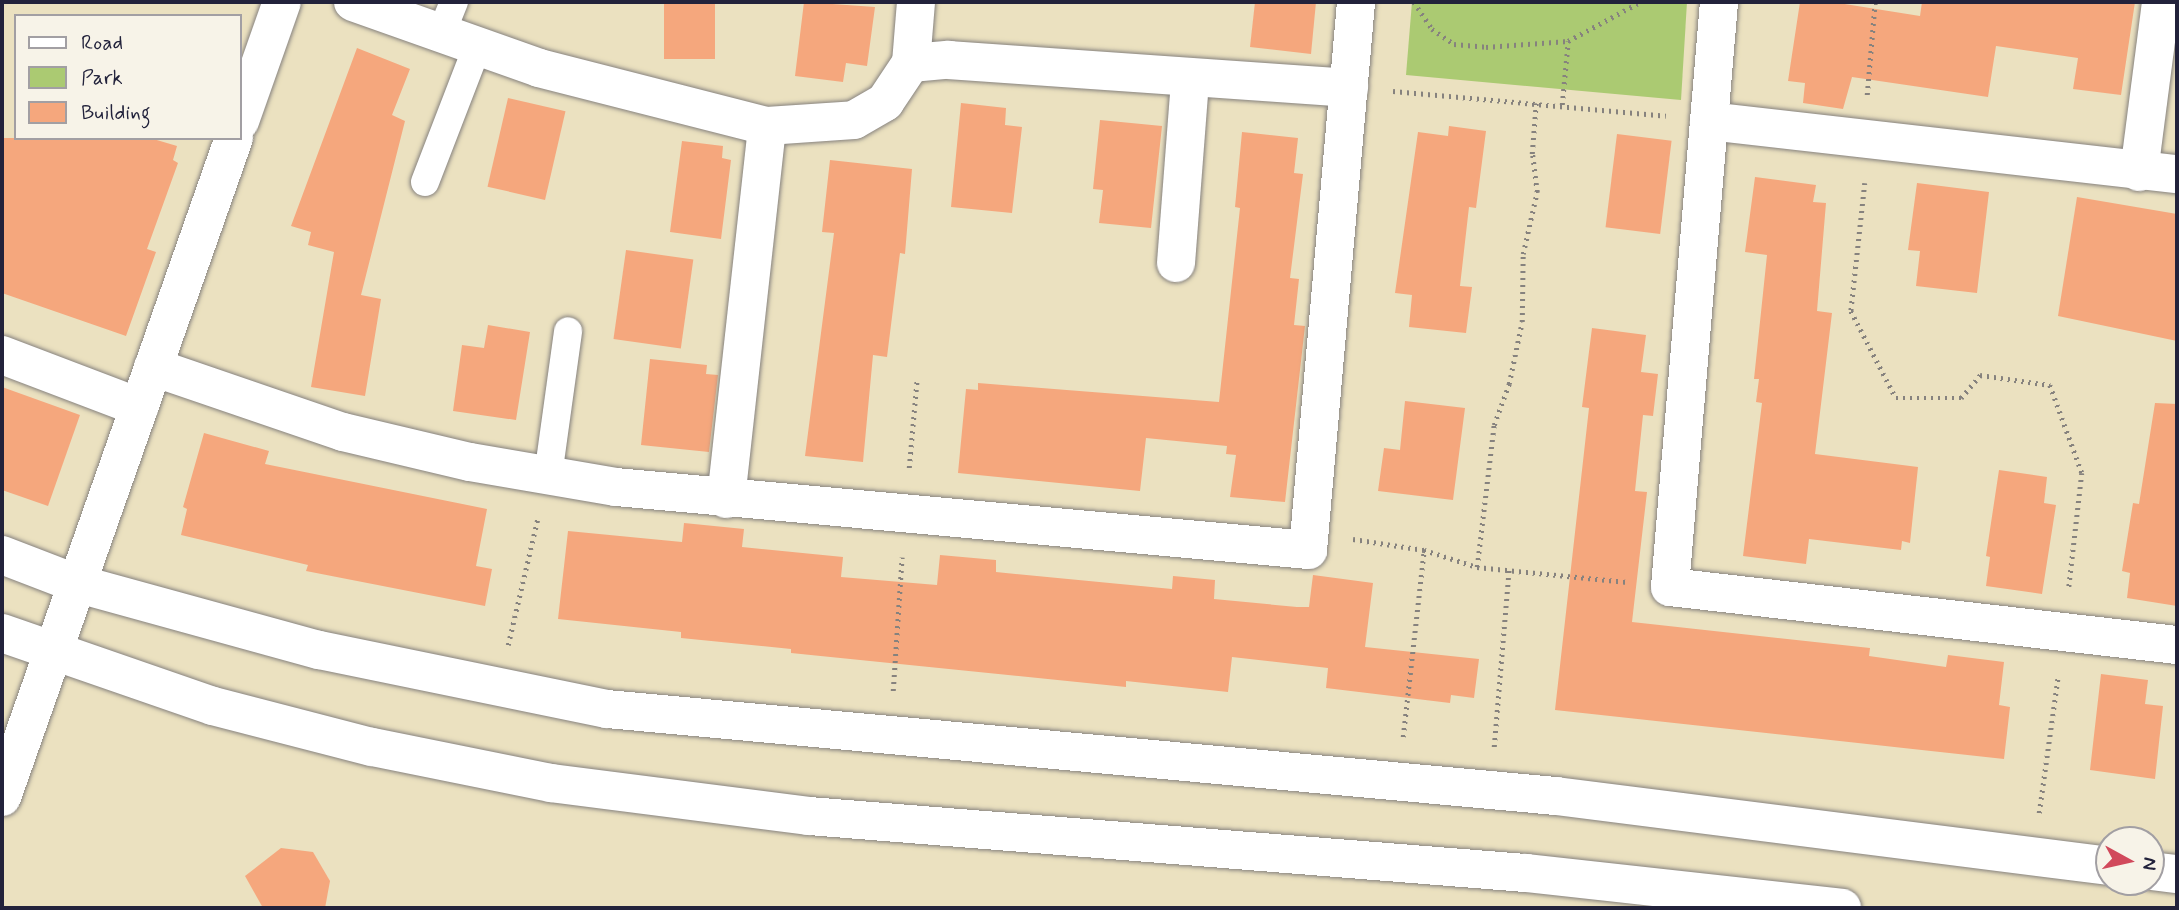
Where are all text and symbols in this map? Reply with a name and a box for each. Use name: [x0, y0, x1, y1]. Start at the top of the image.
legend: [14, 14, 242, 140]
text: Road: [81, 29, 123, 57]
text: Park: [81, 64, 123, 92]
text: Building: [81, 99, 151, 127]
north arrow: [2095, 826, 2165, 896]
text: N: [2136, 856, 2163, 872]

